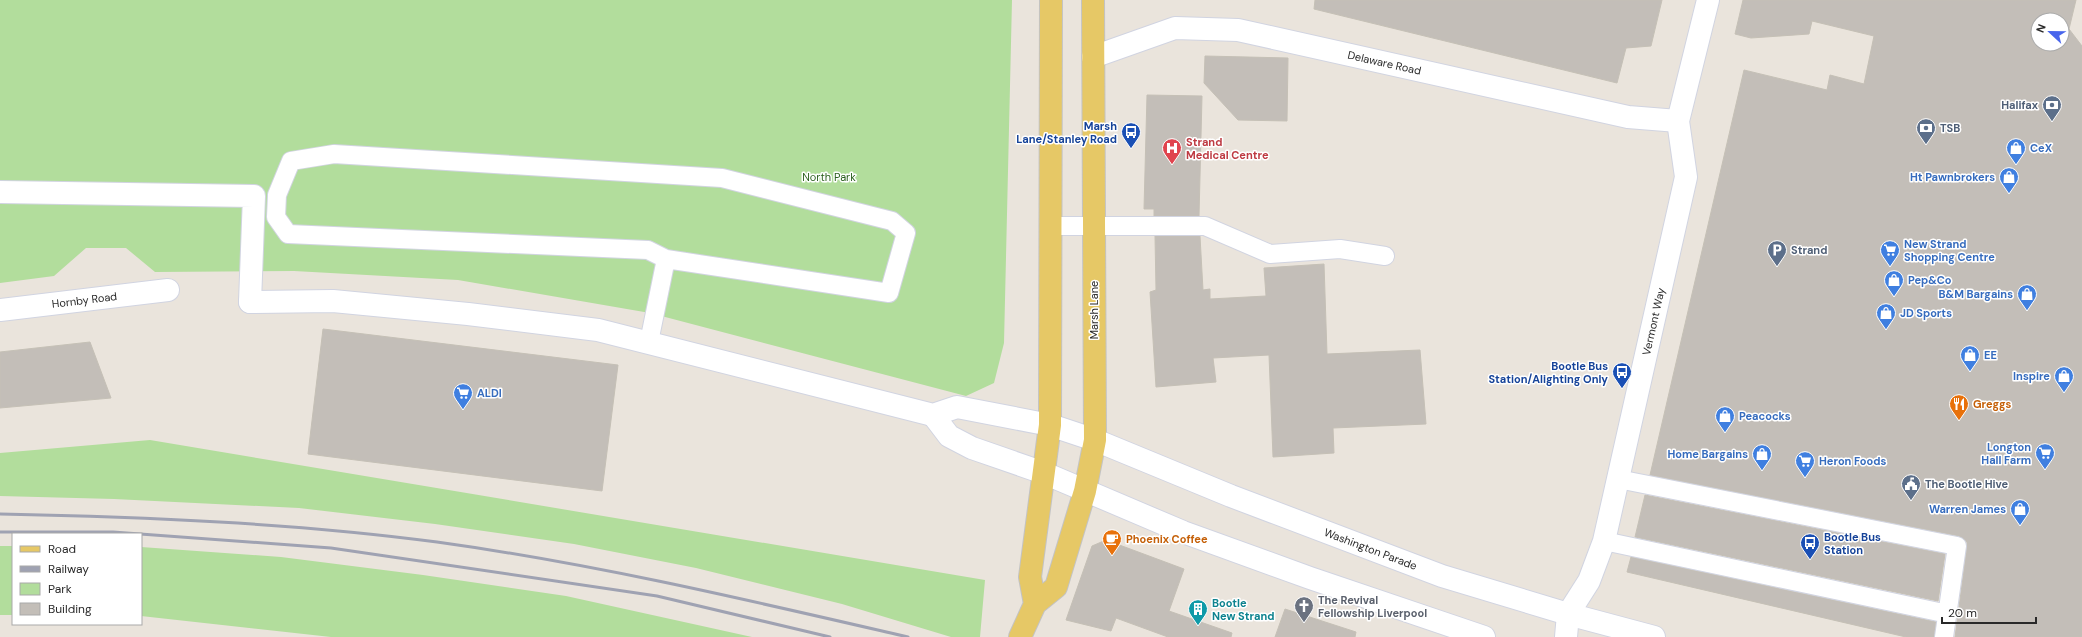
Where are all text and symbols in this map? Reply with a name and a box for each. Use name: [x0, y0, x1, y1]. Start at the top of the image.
north arrow: [2030, 12, 2070, 52]
text: N: [2033, 22, 2049, 35]
street label: Delaware Road: [1346, 48, 1423, 78]
bank icon: Halifax: [2041, 94, 2063, 122]
place label: Halifax: [2001, 98, 2039, 112]
bank icon: TSB: [1915, 117, 1937, 145]
place label: Marsh Lane/Stanley Road: [1016, 119, 1117, 146]
bus stop icon: Marsh Lane/Stanley Road: [1120, 121, 1142, 149]
place label: TSB: [1940, 121, 1960, 135]
place label: Strand Medical Centre: [1186, 135, 1269, 162]
hospital icon: Strand Medical Centre: [1161, 137, 1183, 165]
shop icon: CeX: [2005, 137, 2027, 165]
place label: CeX: [2030, 141, 2053, 155]
shop icon: Ht Pawnbrokers: [1998, 166, 2020, 194]
park label: North Park: [802, 170, 856, 184]
place label: Ht Pawnbrokers: [1910, 170, 1995, 184]
place label: New Strand Shopping Centre: [1904, 237, 1995, 264]
parking icon: Strand: [1766, 239, 1788, 267]
supermarket icon: New Strand Shopping Centre: [1879, 239, 1901, 267]
place label: Strand: [1791, 243, 1827, 257]
shop icon: Pep&Co: [1883, 269, 1905, 297]
place label: Pep&Co: [1908, 273, 1952, 287]
street label: Marsh Lane: [1087, 281, 1101, 339]
shop icon: B&M Bargains: [2016, 283, 2038, 311]
street label: Vermont Way: [1639, 286, 1668, 357]
place label: B&M Bargains: [1939, 287, 2013, 301]
street label: Hornby Road: [51, 289, 118, 311]
shop icon: JD Sports: [1875, 302, 1897, 330]
place label: JD Sports: [1900, 306, 1952, 320]
shop icon: EE: [1959, 344, 1981, 372]
place label: EE: [1984, 348, 1997, 362]
place label: Bootle Bus Station/Alighting Only: [1488, 359, 1608, 386]
bus stop icon: Bootle Bus Station/Alighting Only: [1611, 361, 1633, 389]
shop icon: Inspire: [2053, 365, 2075, 393]
place label: Inspire: [2013, 369, 2050, 383]
supermarket icon: ALDI: [452, 382, 474, 410]
place label: ALDI: [477, 386, 502, 400]
restaurant icon: Greggs: [1948, 393, 1970, 421]
place label: Greggs: [1973, 397, 2012, 411]
shop icon: Peacocks: [1714, 405, 1736, 433]
place label: Peacocks: [1739, 409, 1791, 423]
place label: Longton Hall Farm: [1981, 440, 2031, 467]
supermarket icon: Longton Hall Farm: [2034, 442, 2056, 470]
shop icon: Home Bargains: [1751, 443, 1773, 471]
place label: Home Bargains: [1667, 447, 1748, 461]
supermarket icon: Heron Foods: [1794, 450, 1816, 478]
place label: Heron Foods: [1819, 454, 1886, 468]
public building icon: The Bootle Hive: [1900, 473, 1922, 501]
place label: The Bootle Hive: [1925, 477, 2009, 491]
shop icon: Warren James: [2009, 498, 2031, 526]
place label: Warren James: [1929, 502, 2006, 516]
street label: Washington Parade: [1322, 525, 1419, 573]
cafe icon: Phoenix Coffee: [1101, 528, 1123, 556]
place label: Bootle Bus Station: [1824, 530, 1881, 557]
place label: Phoenix Coffee: [1126, 532, 1208, 546]
bus stop icon: Bootle Bus Station: [1799, 532, 1821, 560]
legend: [12, 533, 142, 625]
text: Road: [48, 541, 76, 557]
text: Railway: [48, 561, 89, 577]
text: Park: [48, 581, 72, 597]
place label: The Revival Fellowship Liverpool: [1318, 593, 1427, 620]
church icon: The Revival Fellowship Liverpool: [1293, 595, 1315, 623]
place label: Bootle New Strand: [1212, 596, 1274, 623]
building icon: Bootle New Strand: [1187, 598, 1209, 626]
scale bar: [1942, 599, 2036, 625]
text: Building: [48, 601, 92, 617]
text: 20 m: [1948, 605, 1977, 621]

